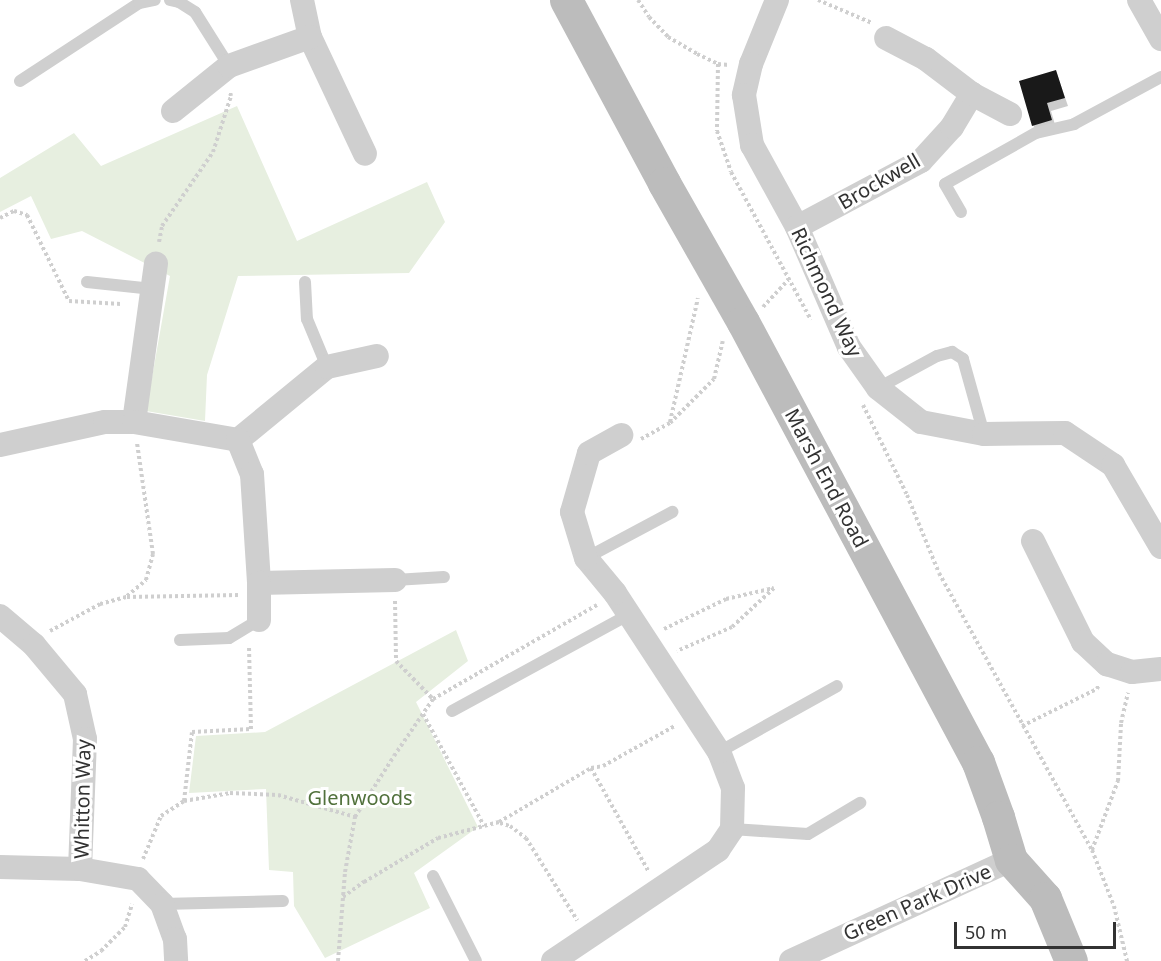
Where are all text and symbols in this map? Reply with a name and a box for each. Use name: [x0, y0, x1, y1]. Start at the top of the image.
street label: Brockwell: [834, 148, 924, 214]
street label: Richmond Way: [787, 224, 867, 360]
street label: Marsh End Road: [780, 404, 874, 552]
street label: Whitton Way: [69, 739, 95, 859]
park label: Glenwoods: [307, 785, 413, 809]
street label: Green Park Drive: [839, 859, 995, 945]
scale bar: [957, 910, 1119, 948]
text: 50 m: [965, 920, 1007, 944]

